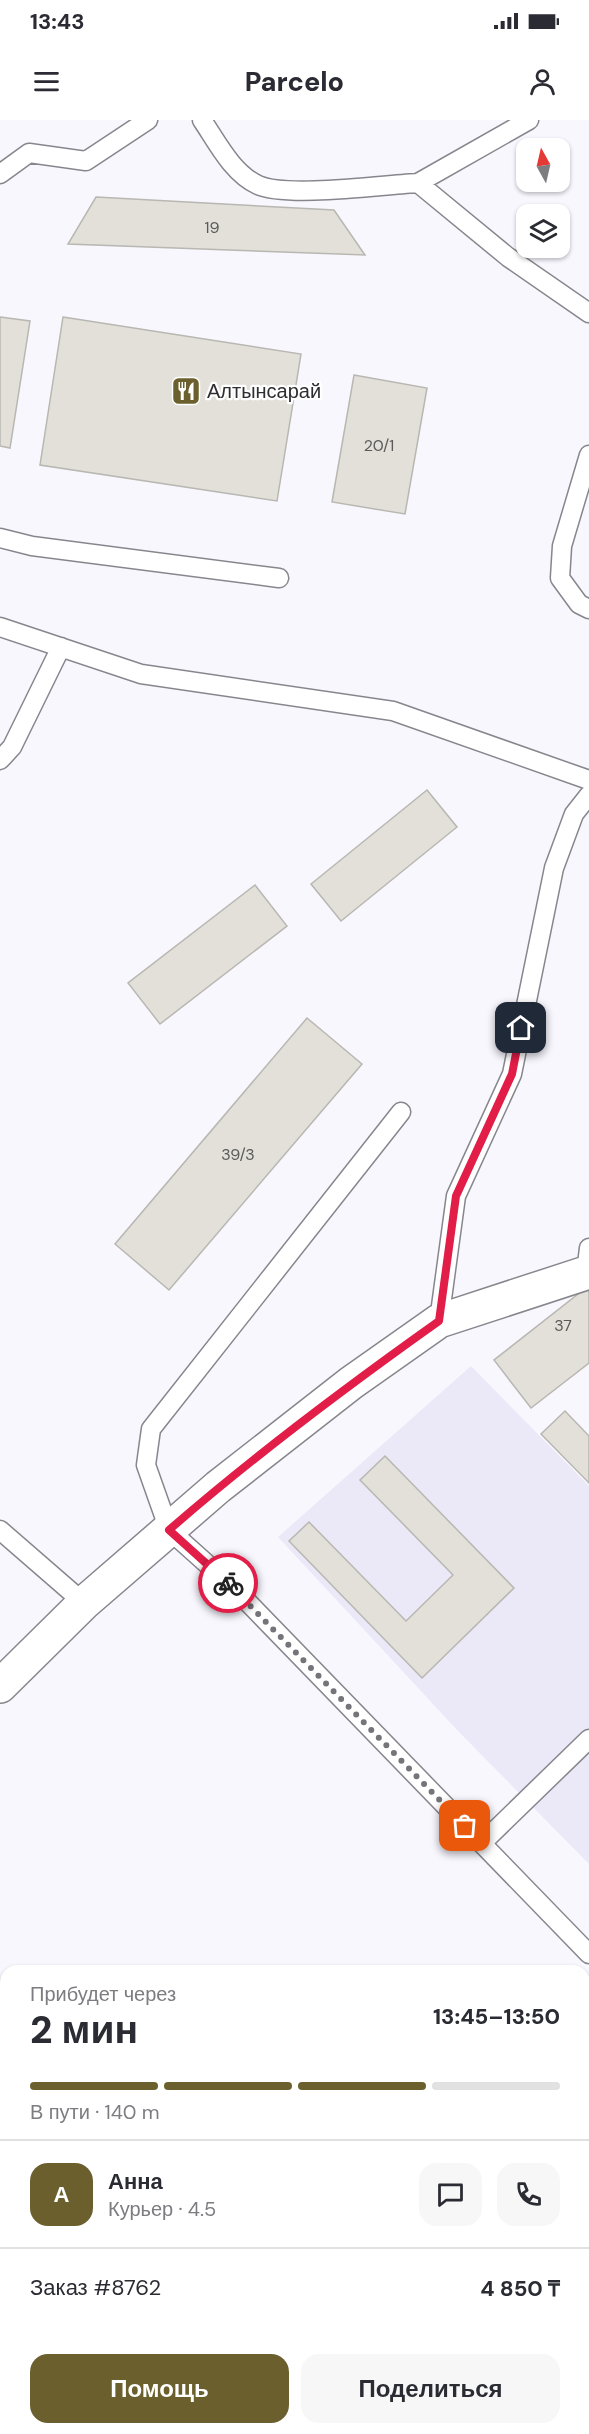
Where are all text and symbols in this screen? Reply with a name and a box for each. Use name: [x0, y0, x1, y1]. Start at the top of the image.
text: 13:43: [30, 7, 84, 36]
text: Parcelo: [245, 64, 344, 99]
icon: menu: [30, 65, 63, 98]
icon: person: [526, 65, 559, 98]
north arrow: [516, 138, 570, 192]
map controls: [516, 138, 570, 258]
button: layers: [516, 204, 570, 258]
house number: 19: [204, 217, 220, 238]
restaurant icon: Алтынсарай: [170, 375, 202, 407]
place label: Алтынсарай: [207, 378, 321, 404]
house number: 20/1: [364, 435, 394, 456]
pin: [495, 1002, 546, 1053]
icon: home: [504, 1011, 537, 1044]
house number: 39/3: [221, 1144, 255, 1165]
house number: 37: [554, 1315, 572, 1336]
courier: [198, 1553, 258, 1613]
icon: bike: [212, 1567, 245, 1600]
pin: [439, 1800, 490, 1851]
icon: bag: [448, 1809, 481, 1842]
text: Прибудет через: [30, 1981, 176, 2007]
text: 13:45–13:50: [433, 2002, 560, 2031]
text: 2 мин: [30, 2004, 138, 2055]
text: В пути · 140 m: [30, 2099, 160, 2125]
button: chat: [419, 2163, 482, 2226]
button: phone: [497, 2163, 560, 2226]
text: Анна: [108, 2167, 163, 2196]
text: А: [54, 2180, 69, 2209]
text: Курьер · 4.5: [108, 2196, 216, 2222]
text: Заказ #8762: [30, 2273, 161, 2302]
text: 4 850 ₸: [480, 2274, 560, 2303]
button: Помощь: [30, 2354, 289, 2423]
button: Поделиться: [301, 2354, 560, 2423]

